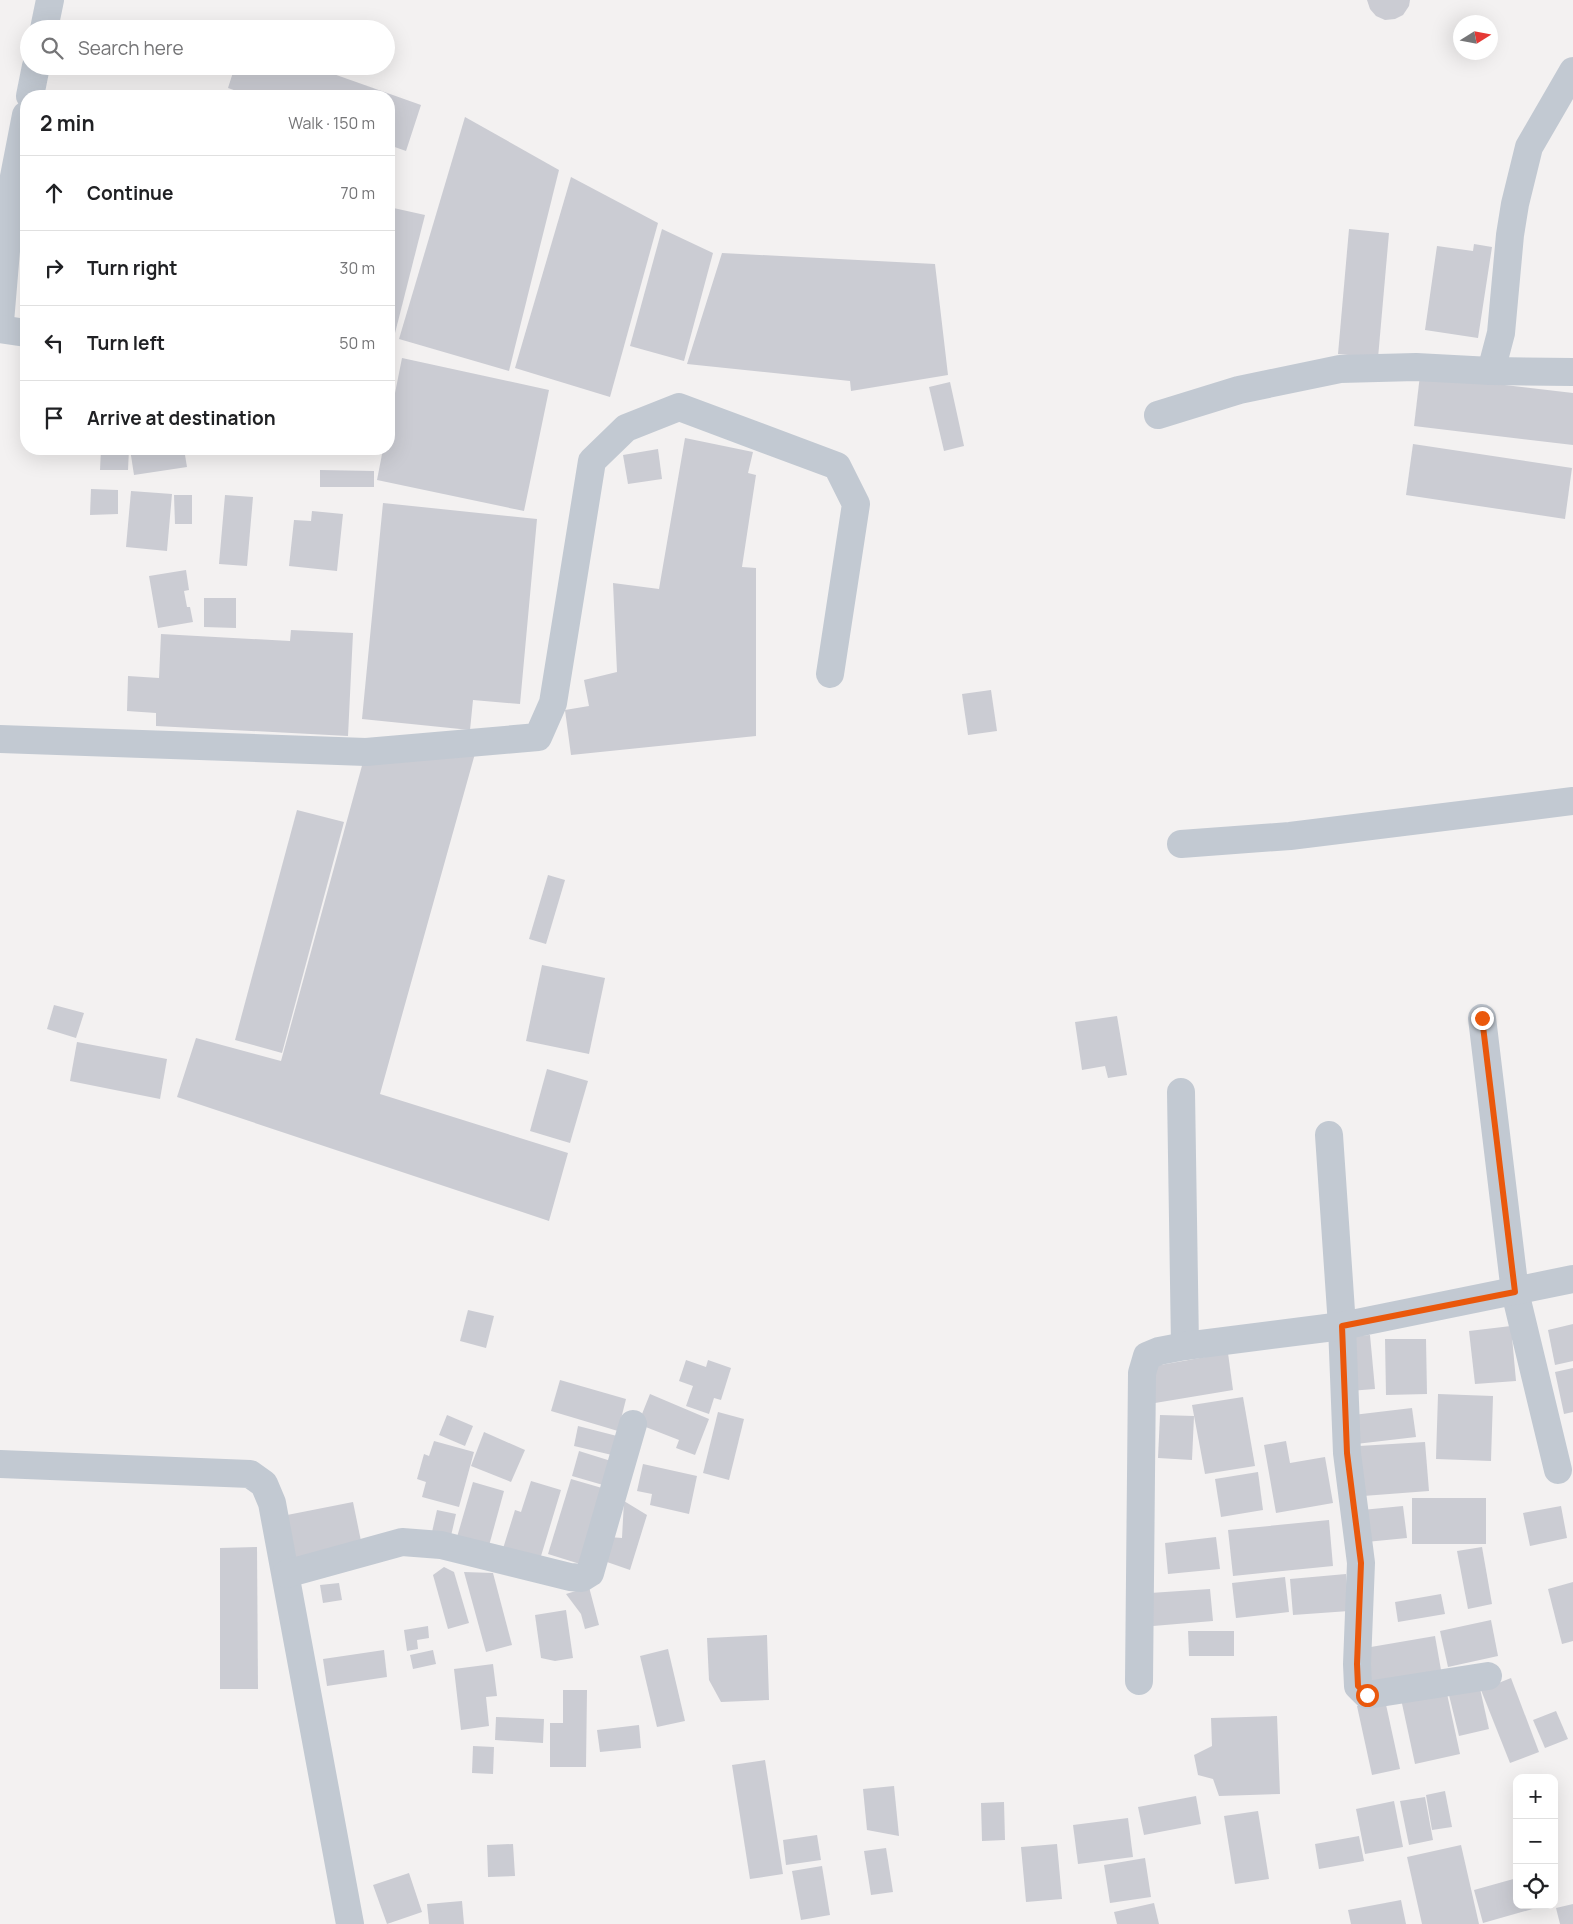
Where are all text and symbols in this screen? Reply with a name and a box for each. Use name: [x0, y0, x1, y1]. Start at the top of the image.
north arrow: [1453, 15, 1498, 60]
search box: [20, 20, 395, 75]
icon: search: [38, 34, 66, 62]
text: Search here: [78, 35, 184, 61]
text: 2 min: [40, 109, 95, 137]
text: Walk · 150 m: [288, 112, 375, 134]
icon: ahead: [40, 179, 68, 207]
text: Continue: [87, 180, 173, 206]
text: 70 m: [340, 182, 375, 204]
icon: right: [40, 254, 68, 282]
text: Turn right: [87, 255, 177, 281]
text: 30 m: [340, 257, 375, 279]
icon: left: [40, 329, 68, 357]
text: Turn left: [87, 330, 165, 356]
text: 50 m: [339, 332, 375, 354]
icon: arrive: [40, 404, 68, 432]
text: Arrive at destination: [87, 405, 276, 431]
route end: [1471, 1007, 1494, 1030]
route start: [1356, 1684, 1379, 1707]
map controls: [1513, 1774, 1558, 1909]
button: +: [1513, 1774, 1558, 1819]
button: −: [1513, 1819, 1558, 1864]
button: locate: [1513, 1864, 1558, 1909]

